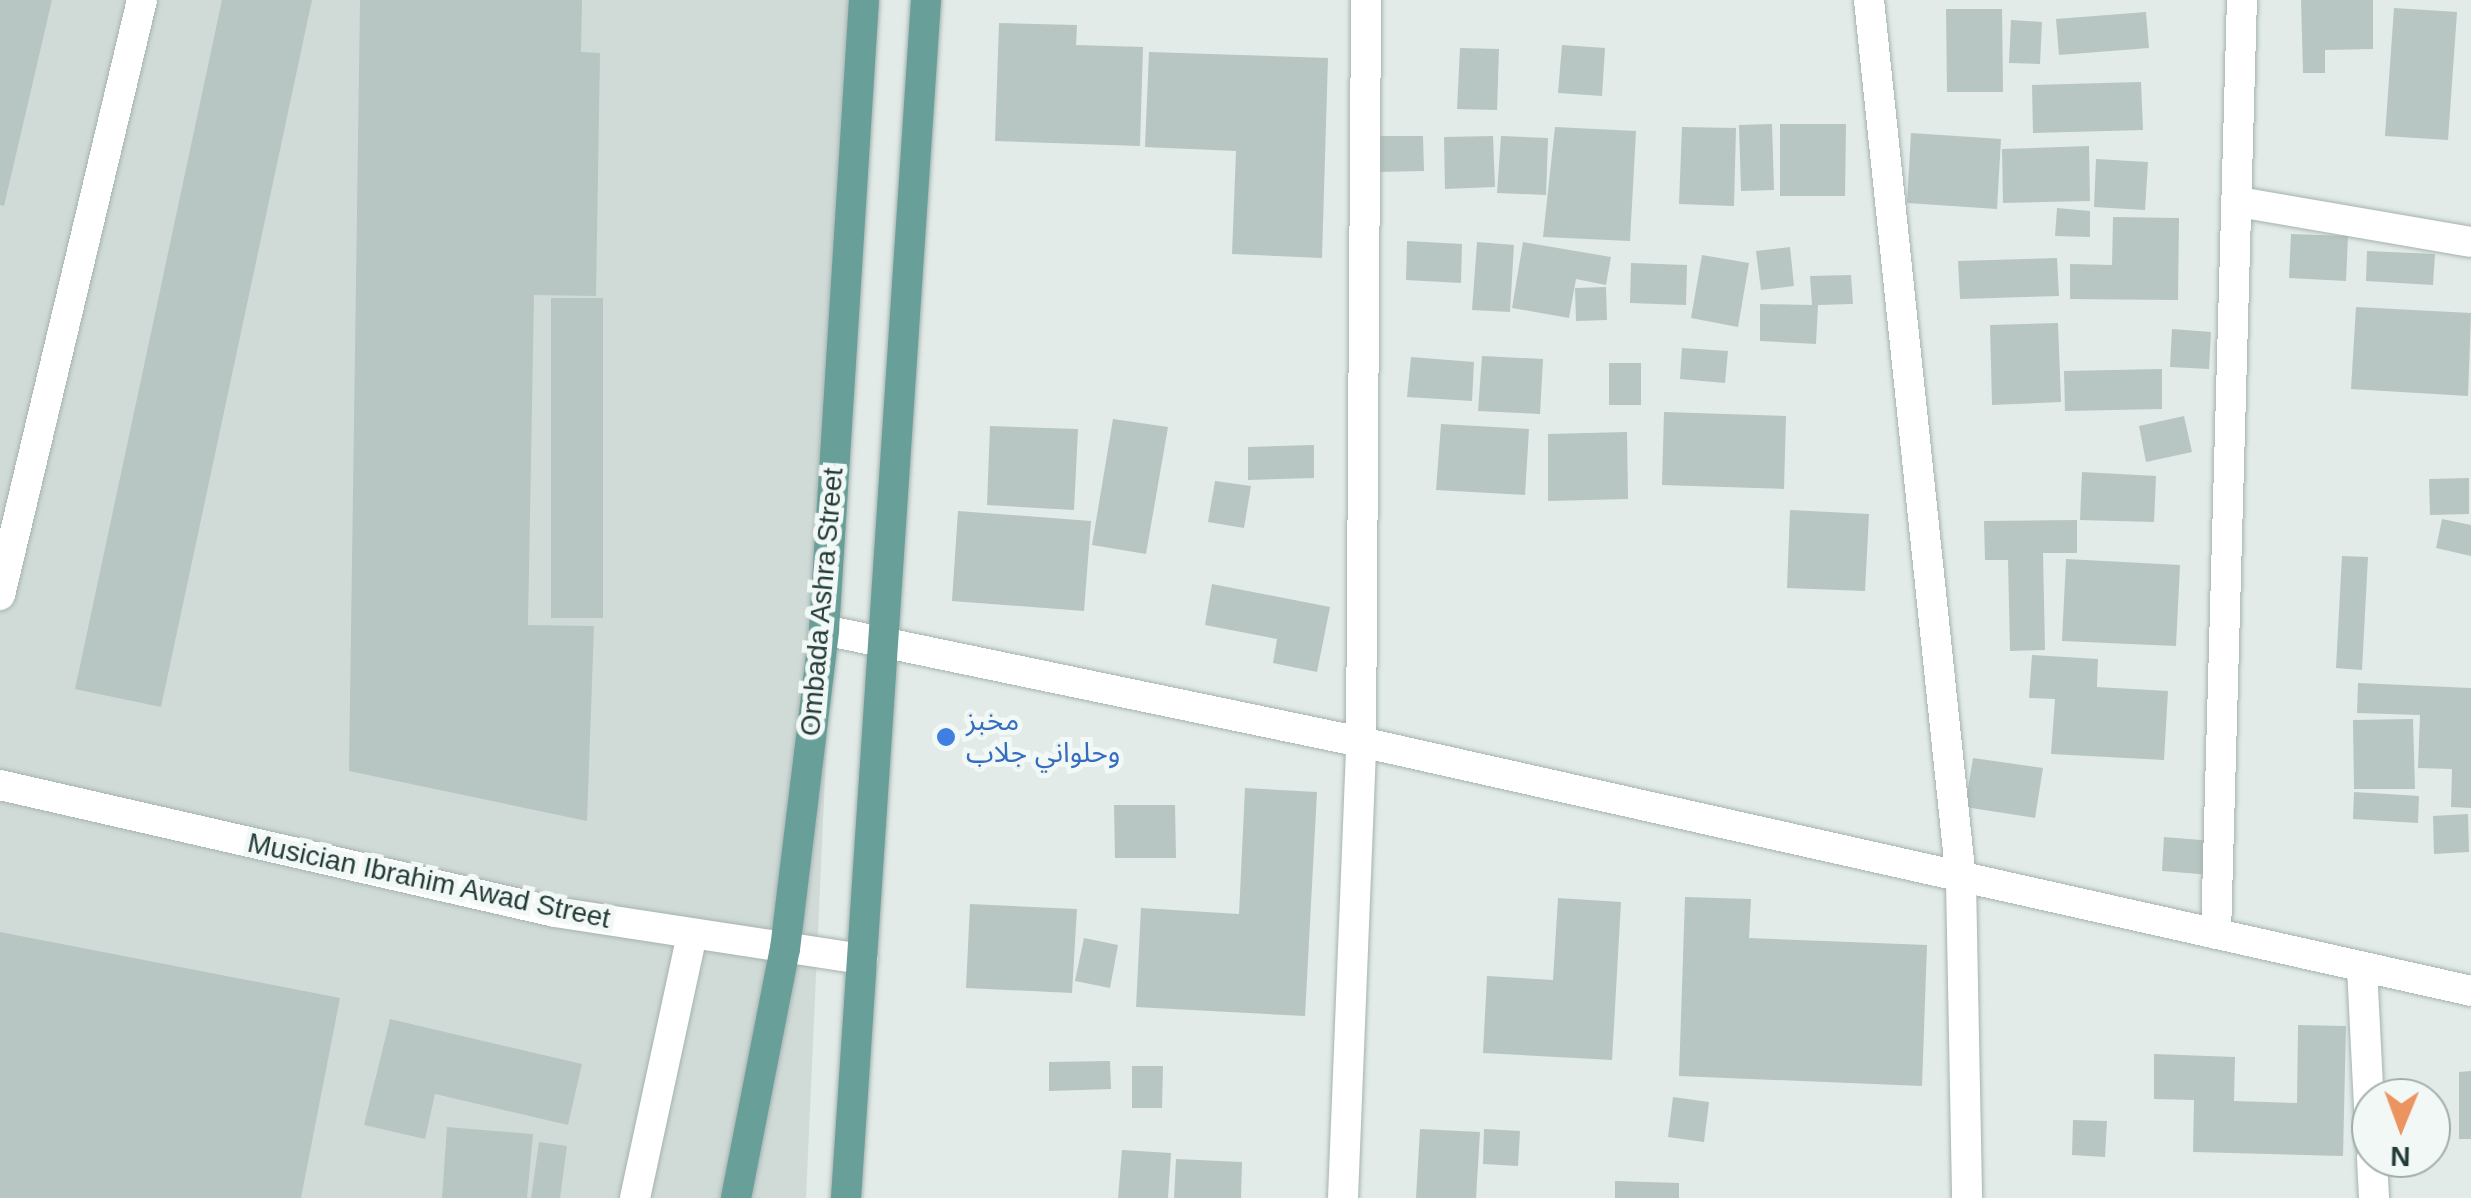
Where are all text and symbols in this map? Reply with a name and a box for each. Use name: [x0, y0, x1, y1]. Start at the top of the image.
street label: Ombada Ashra Street: [793, 466, 851, 738]
place label: مخبز وحلواني جلاب: [966, 704, 1120, 770]
marker: مخبز وحلواني جلاب: [935, 726, 957, 748]
street label: Musician Ibrahim Awad Street: [244, 826, 614, 936]
north arrow: [2351, 1078, 2451, 1178]
text: N: [2390, 1141, 2411, 1172]

